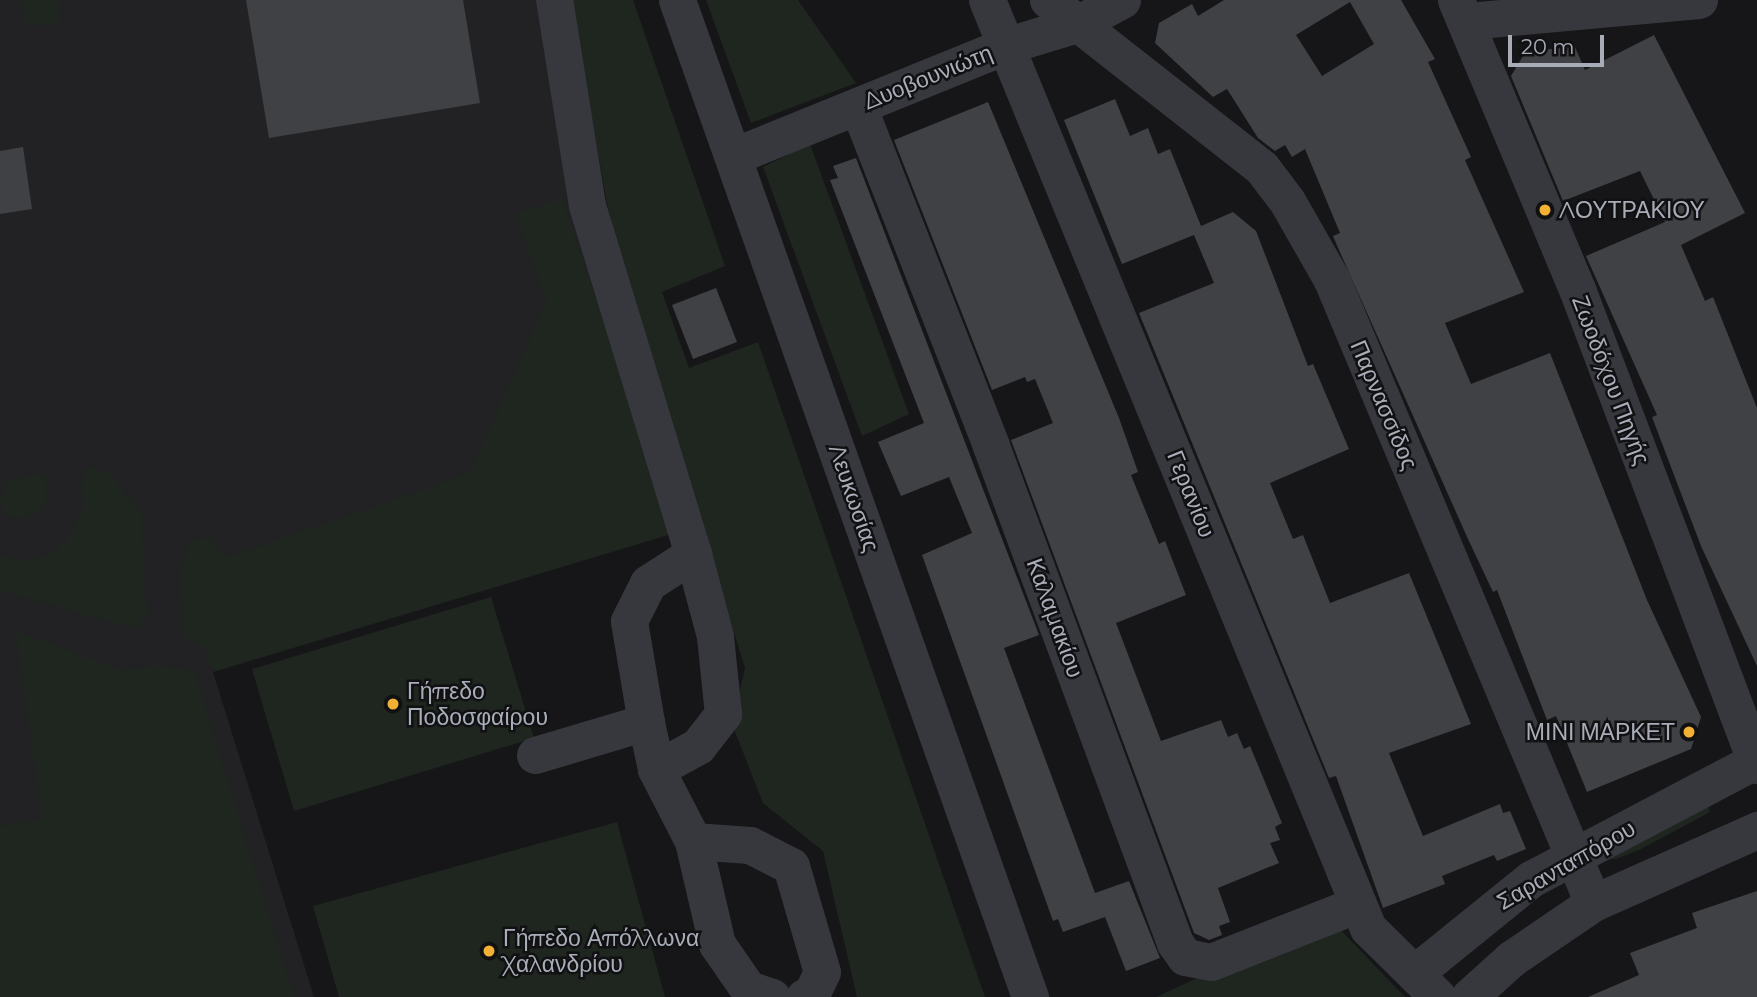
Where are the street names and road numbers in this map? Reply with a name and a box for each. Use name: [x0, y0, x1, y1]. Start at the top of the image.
street label: Δυοβουνιώτη: [860, 39, 996, 115]
street label: Ζωοδόχου Πηγής: [1566, 292, 1656, 468]
street label: Παρνασσίδος: [1344, 336, 1424, 474]
street label: Λευκωσίας: [823, 441, 885, 555]
street label: Γερανίου: [1161, 447, 1221, 541]
street label: Καλαμακίου: [1021, 555, 1089, 681]
street label: Σαρανταπόρου: [1492, 814, 1640, 916]

